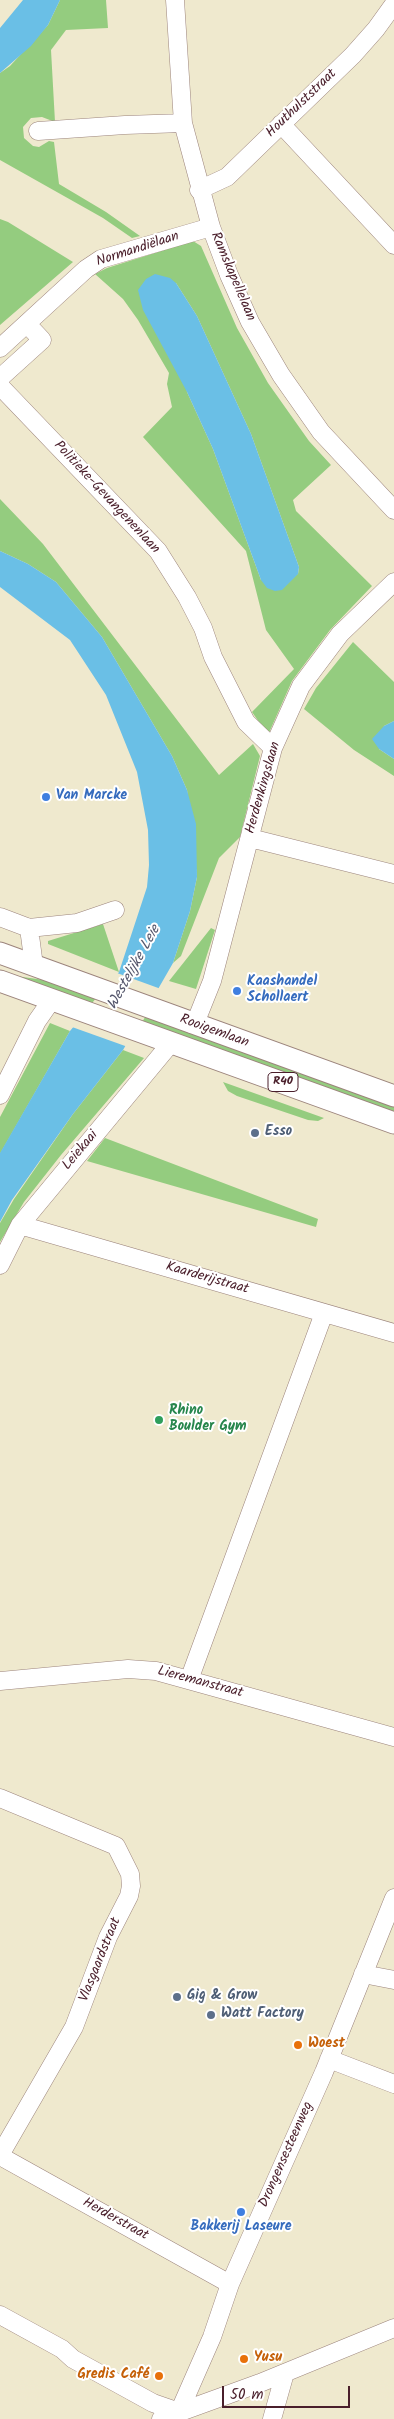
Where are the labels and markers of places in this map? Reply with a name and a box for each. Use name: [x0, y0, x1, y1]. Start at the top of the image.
place label: Van Marcke: [56, 789, 127, 805]
marker: Van Marcke: [40, 791, 52, 803]
place label: Kaashandel Schollaert: [247, 975, 317, 1008]
marker: Kaashandel Schollaert: [231, 985, 243, 997]
place label: Esso: [265, 1125, 292, 1141]
marker: Esso: [249, 1127, 261, 1139]
place label: Rhino Boulder Gym: [169, 1404, 247, 1436]
marker: Rhino Boulder Gym: [153, 1414, 165, 1426]
place label: Gig & Grow: [187, 1989, 257, 2005]
marker: Gig & Grow: [171, 1991, 183, 2003]
place label: Watt Factory: [221, 2007, 304, 2023]
marker: Watt Factory: [205, 2009, 217, 2021]
place label: Woest: [308, 2037, 345, 2053]
marker: Woest: [292, 2039, 304, 2051]
marker: Bakkerij Laseure: [235, 2206, 247, 2218]
place label: Bakkerij Laseure: [190, 2220, 292, 2236]
place label: Yusu: [254, 2351, 282, 2367]
marker: Yusu: [238, 2353, 250, 2365]
place label: Gredis Café: [77, 2368, 149, 2384]
marker: Gredis Café: [153, 2370, 165, 2382]

